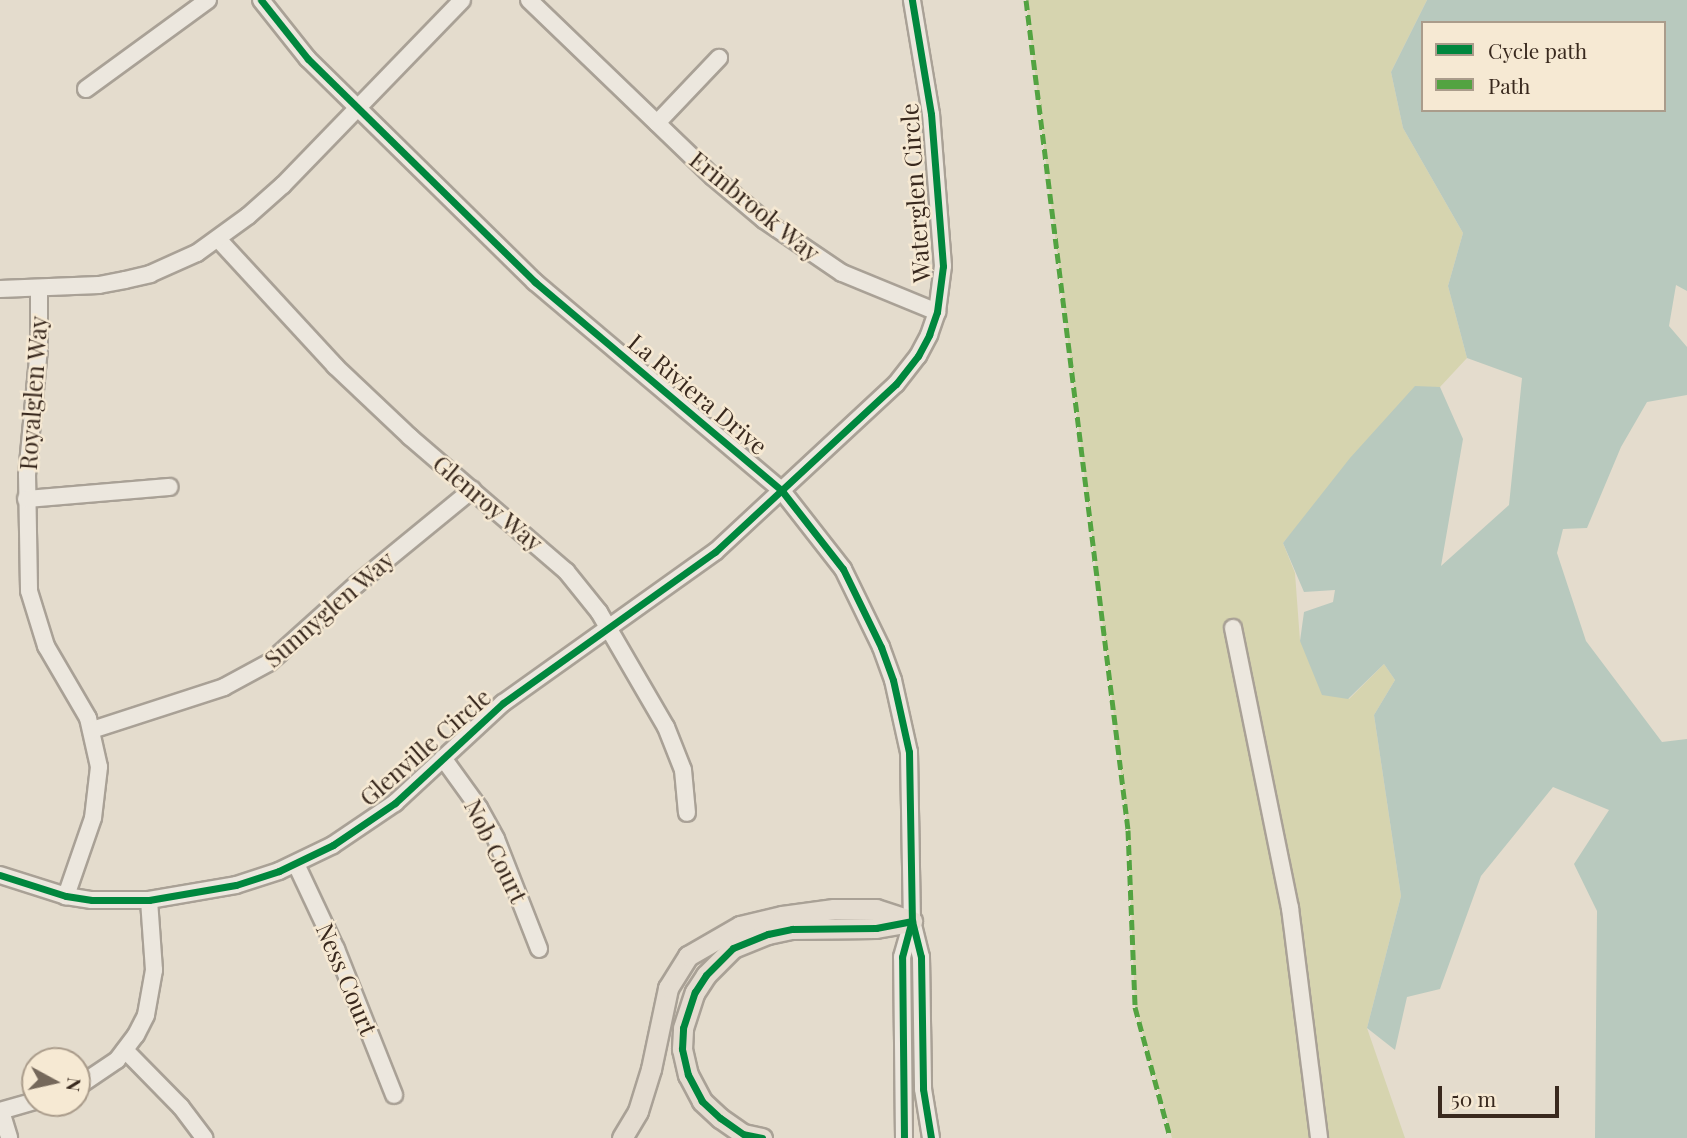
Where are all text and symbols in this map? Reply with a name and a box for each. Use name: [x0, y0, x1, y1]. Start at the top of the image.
legend: [1421, 21, 1666, 112]
text: Cycle path: [1488, 36, 1587, 64]
text: Path: [1488, 71, 1530, 99]
street label: Waterglen Circle: [894, 102, 936, 284]
street label: Erinbrook Way: [684, 144, 826, 268]
street label: Royalglen Way: [13, 314, 53, 472]
street label: La Riviera Drive: [623, 327, 773, 461]
street label: Glenroy Way: [427, 448, 549, 558]
street label: Sunnyglen Way: [258, 545, 400, 673]
street label: Glenville Circle: [354, 682, 496, 812]
street label: Nob Court: [459, 794, 533, 908]
street label: Ness Court: [311, 919, 383, 1039]
north arrow: [21, 1047, 91, 1117]
scale bar: [1442, 1072, 1563, 1116]
text: N: [61, 1076, 89, 1093]
text: 50 m: [1451, 1084, 1496, 1112]

